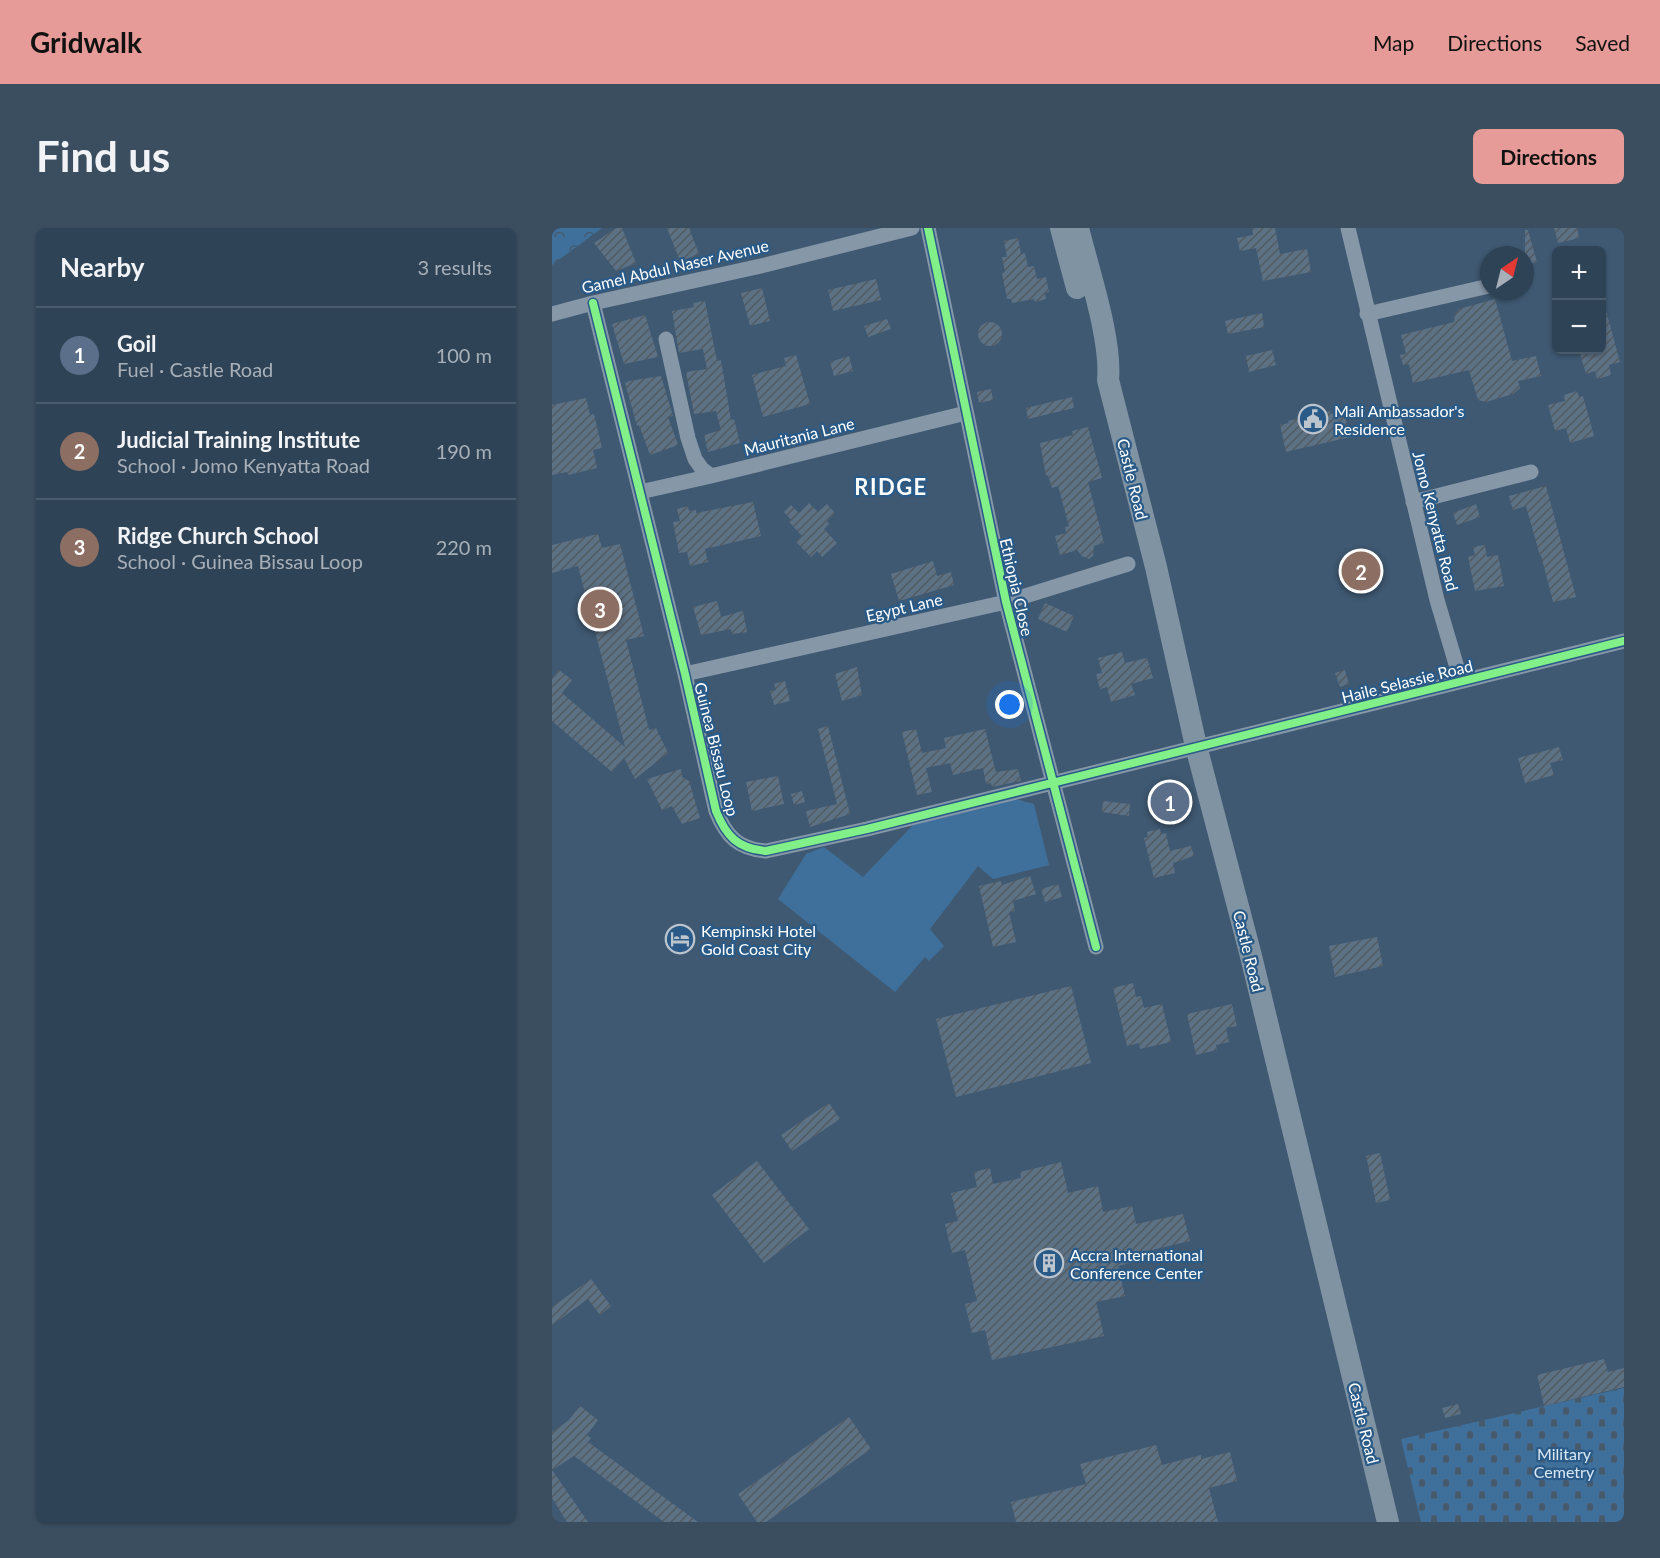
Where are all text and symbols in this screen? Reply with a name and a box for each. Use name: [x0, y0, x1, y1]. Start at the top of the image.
text: Gridwalk: [30, 25, 142, 59]
text: Map: [1373, 30, 1414, 55]
text: Directions: [1447, 30, 1542, 55]
text: Saved: [1575, 30, 1630, 55]
button: Directions: [1473, 129, 1624, 184]
text: Find us: [36, 131, 170, 181]
street label: Gamel Abdul Naser Avenue: [580, 235, 770, 297]
north arrow: [1480, 246, 1534, 300]
map controls: [1552, 246, 1606, 354]
button: +: [1552, 246, 1606, 300]
text: Nearby: [60, 251, 145, 283]
text: 3 results: [417, 255, 492, 279]
button: −: [1552, 300, 1606, 354]
text: Goil: [117, 330, 157, 357]
text: 1: [74, 343, 85, 367]
text: 100 m: [436, 343, 492, 367]
text: Fuel · Castle Road: [117, 357, 273, 381]
place label: Mali Ambassador's Residence: [1334, 401, 1464, 438]
public building icon: Mali Ambassador's Residence: [1297, 403, 1329, 435]
street label: Mauritania Lane: [742, 413, 856, 459]
text: Judicial Training Institute: [117, 426, 360, 453]
street label: Castle Road: [1114, 436, 1152, 522]
text: 2: [74, 439, 85, 463]
text: 190 m: [436, 439, 492, 463]
street label: Jomo Kenyatta Road: [1409, 449, 1463, 593]
text: School · Jomo Kenyatta Road: [117, 453, 370, 477]
district label: RIDGE: [854, 473, 928, 500]
text: Ridge Church School: [117, 522, 319, 549]
text: 3: [74, 535, 85, 559]
text: 220 m: [436, 535, 492, 559]
street label: Ethiopia Close: [996, 536, 1038, 638]
pin: 2: [1342, 548, 1380, 594]
text: School · Guinea Bissau Loop: [117, 549, 363, 573]
pin: 3: [580, 586, 620, 632]
street label: Egypt Lane: [864, 589, 944, 625]
street label: Haile Selassie Road: [1339, 655, 1475, 707]
street label: Guinea Bissau Loop: [691, 680, 743, 818]
your location: [995, 690, 1024, 719]
pin: 1: [1150, 780, 1190, 824]
street label: Castle Road: [1230, 908, 1268, 994]
place label: Kempinski Hotel Gold Coast City: [701, 921, 816, 958]
hotel icon: Kempinski Hotel Gold Coast City: [664, 923, 696, 955]
place label: Accra International Conference Center: [1070, 1245, 1203, 1282]
building icon: Accra International Conference Center: [1033, 1247, 1065, 1279]
street label: Castle Road: [1345, 1380, 1383, 1466]
park label: Military Cemetry: [1534, 1444, 1595, 1481]

